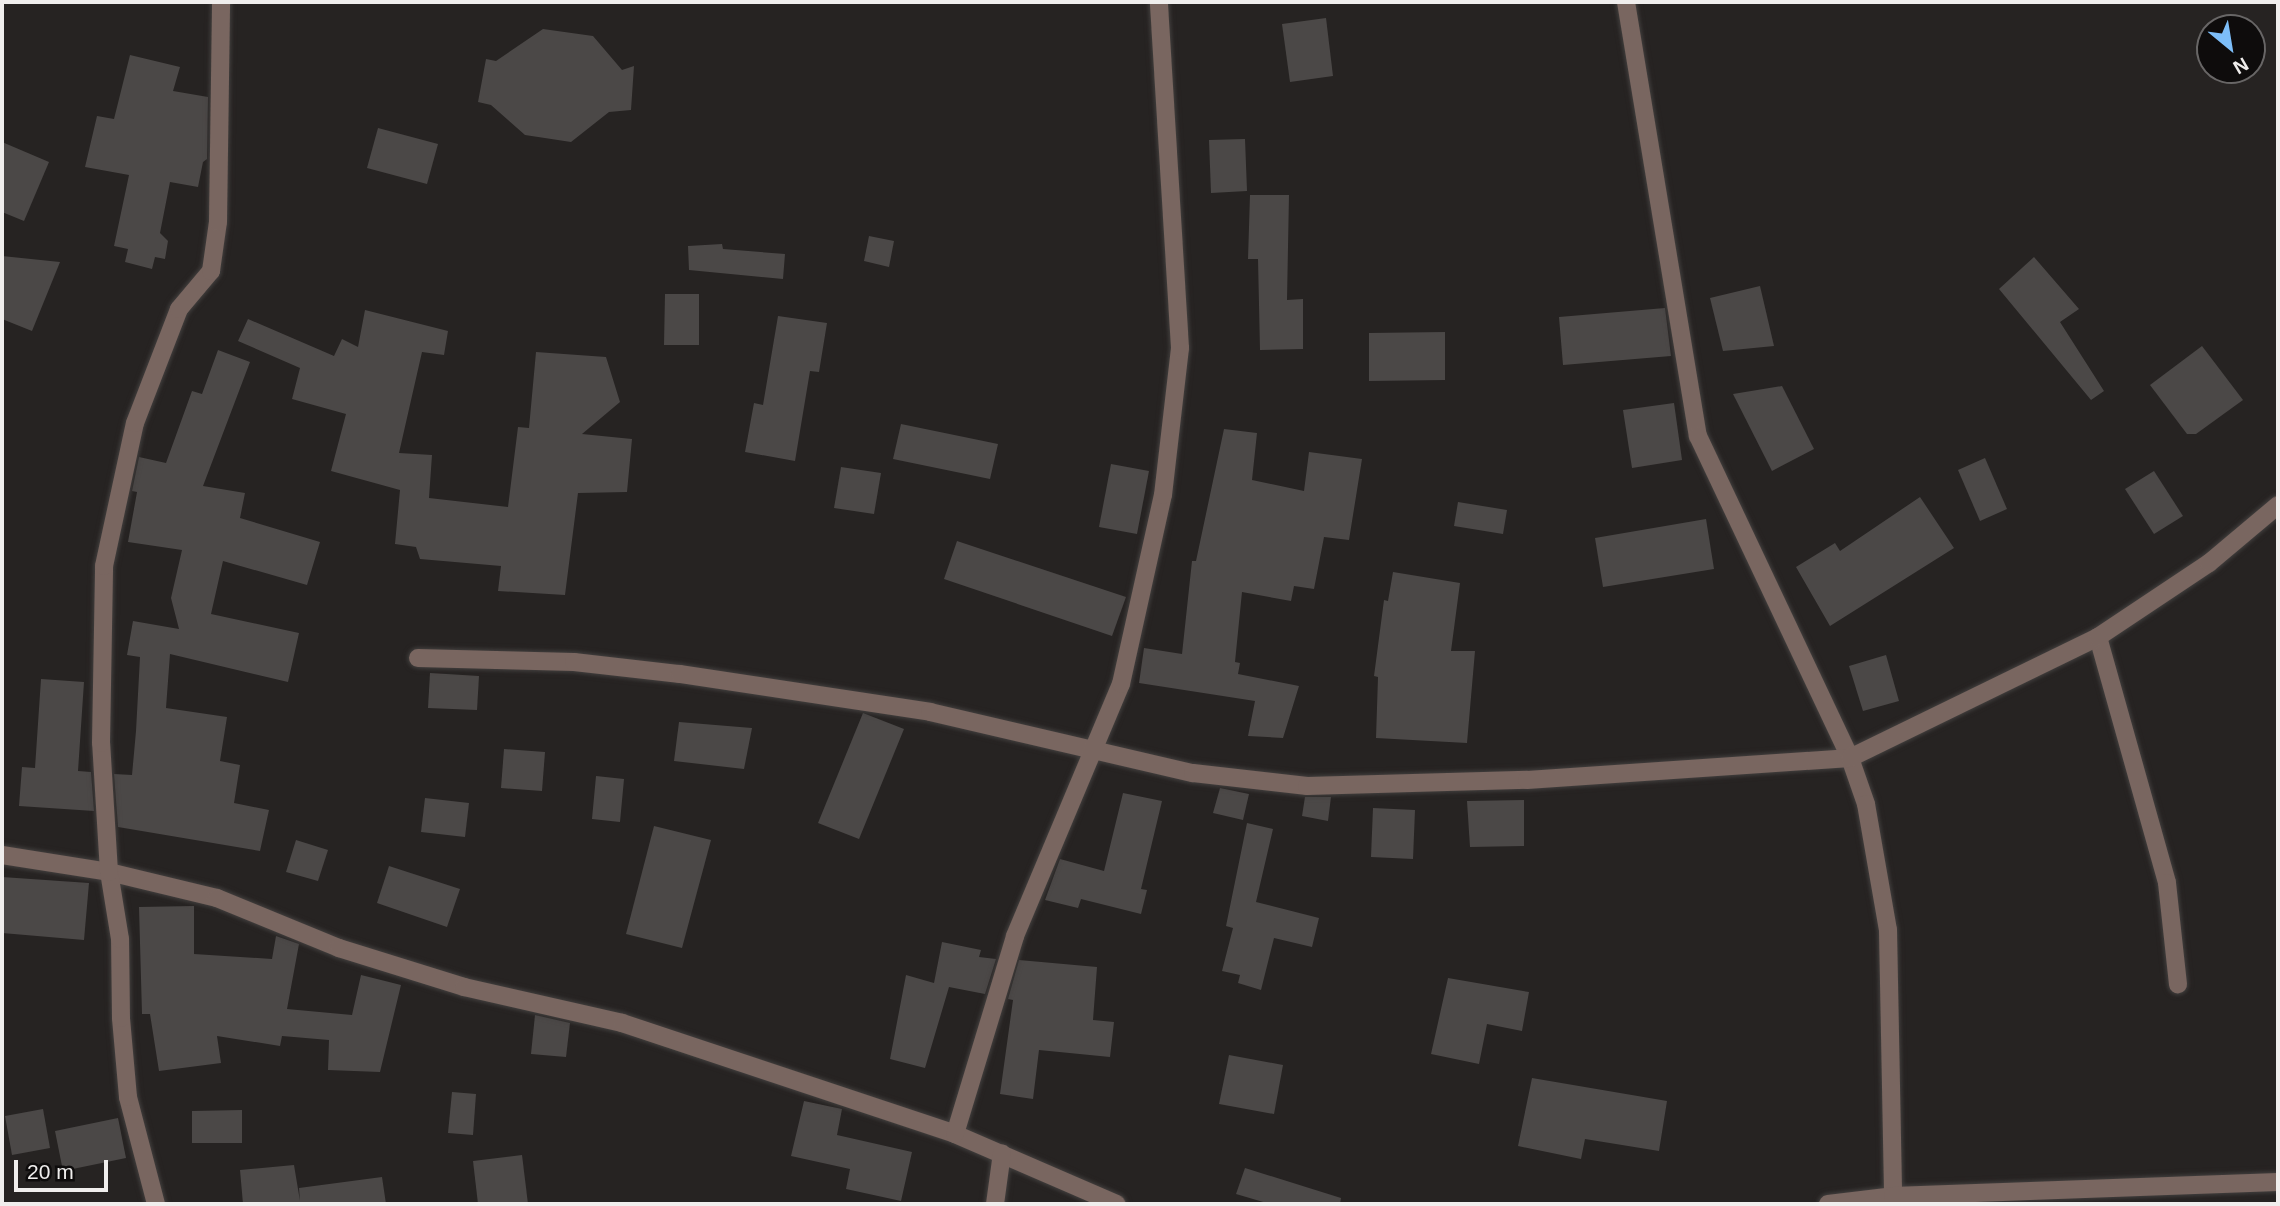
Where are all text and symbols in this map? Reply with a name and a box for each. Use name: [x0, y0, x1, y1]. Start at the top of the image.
north arrow: [2196, 14, 2266, 84]
text: N: [2230, 53, 2252, 78]
scale bar: [18, 1146, 112, 1190]
text: 20 m: [27, 1160, 74, 1183]

